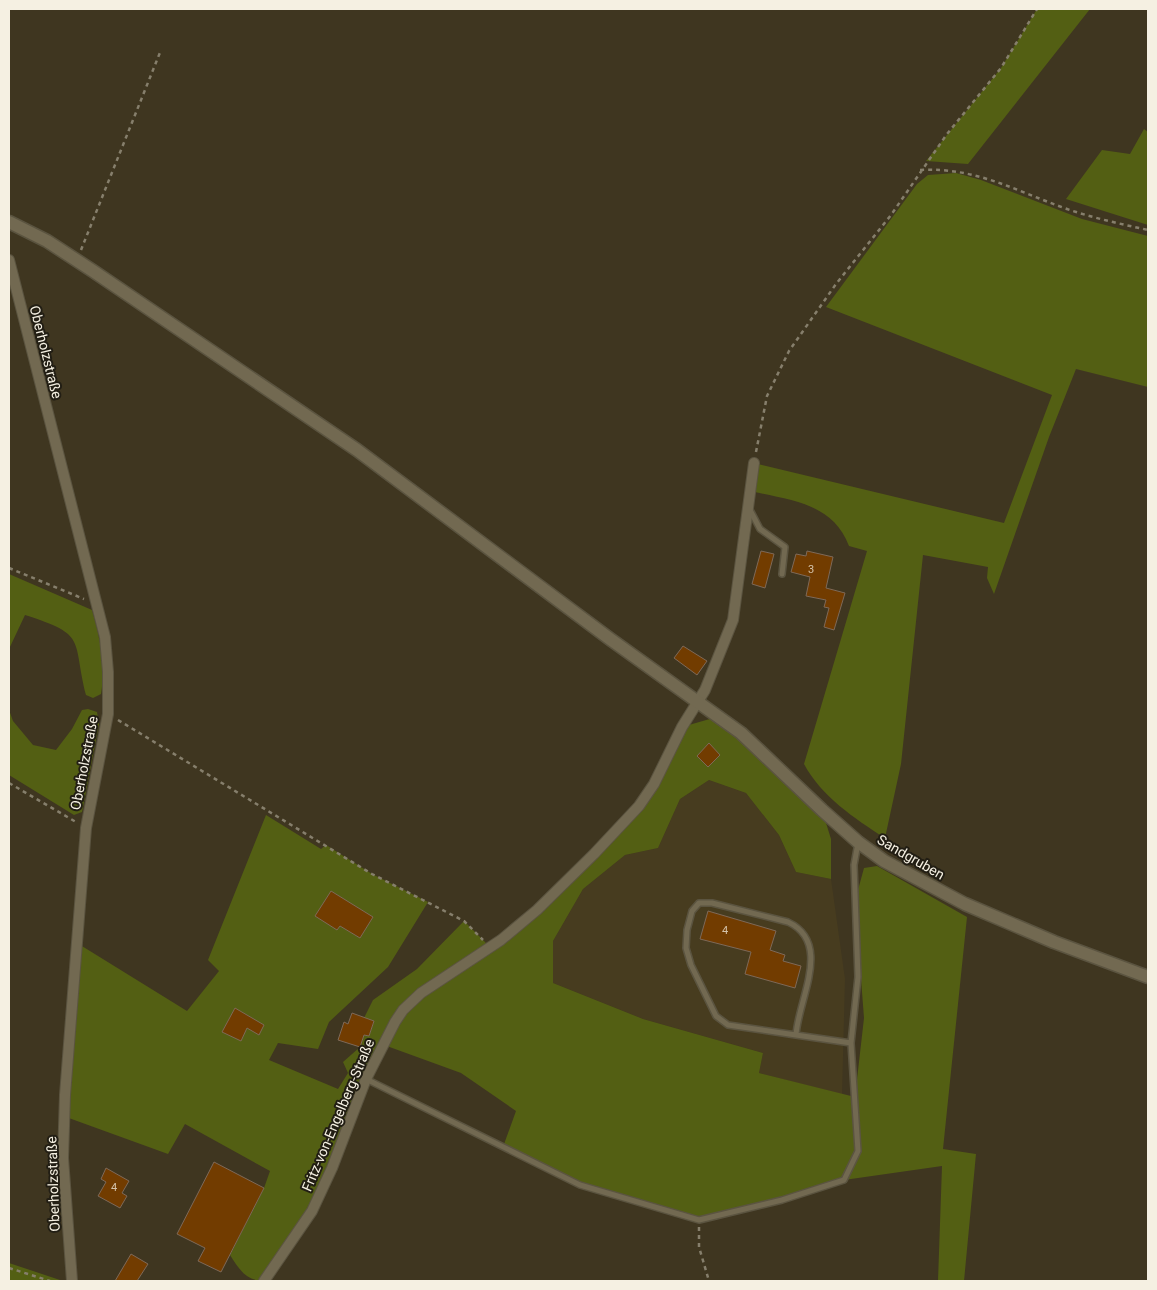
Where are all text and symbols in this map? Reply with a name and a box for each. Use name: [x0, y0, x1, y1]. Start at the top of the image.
street label: Oberholzstraße: [27, 304, 65, 400]
house number: 3: [808, 563, 814, 576]
street label: Oberholzstraße: [67, 715, 101, 811]
street label: Sandgruben: [875, 831, 947, 883]
house number: 4: [722, 924, 728, 937]
street label: Fritz-von-Engelberg-Straße: [299, 1036, 377, 1194]
street label: Oberholzstraße: [43, 1136, 63, 1232]
house number: 4: [111, 1181, 117, 1194]

